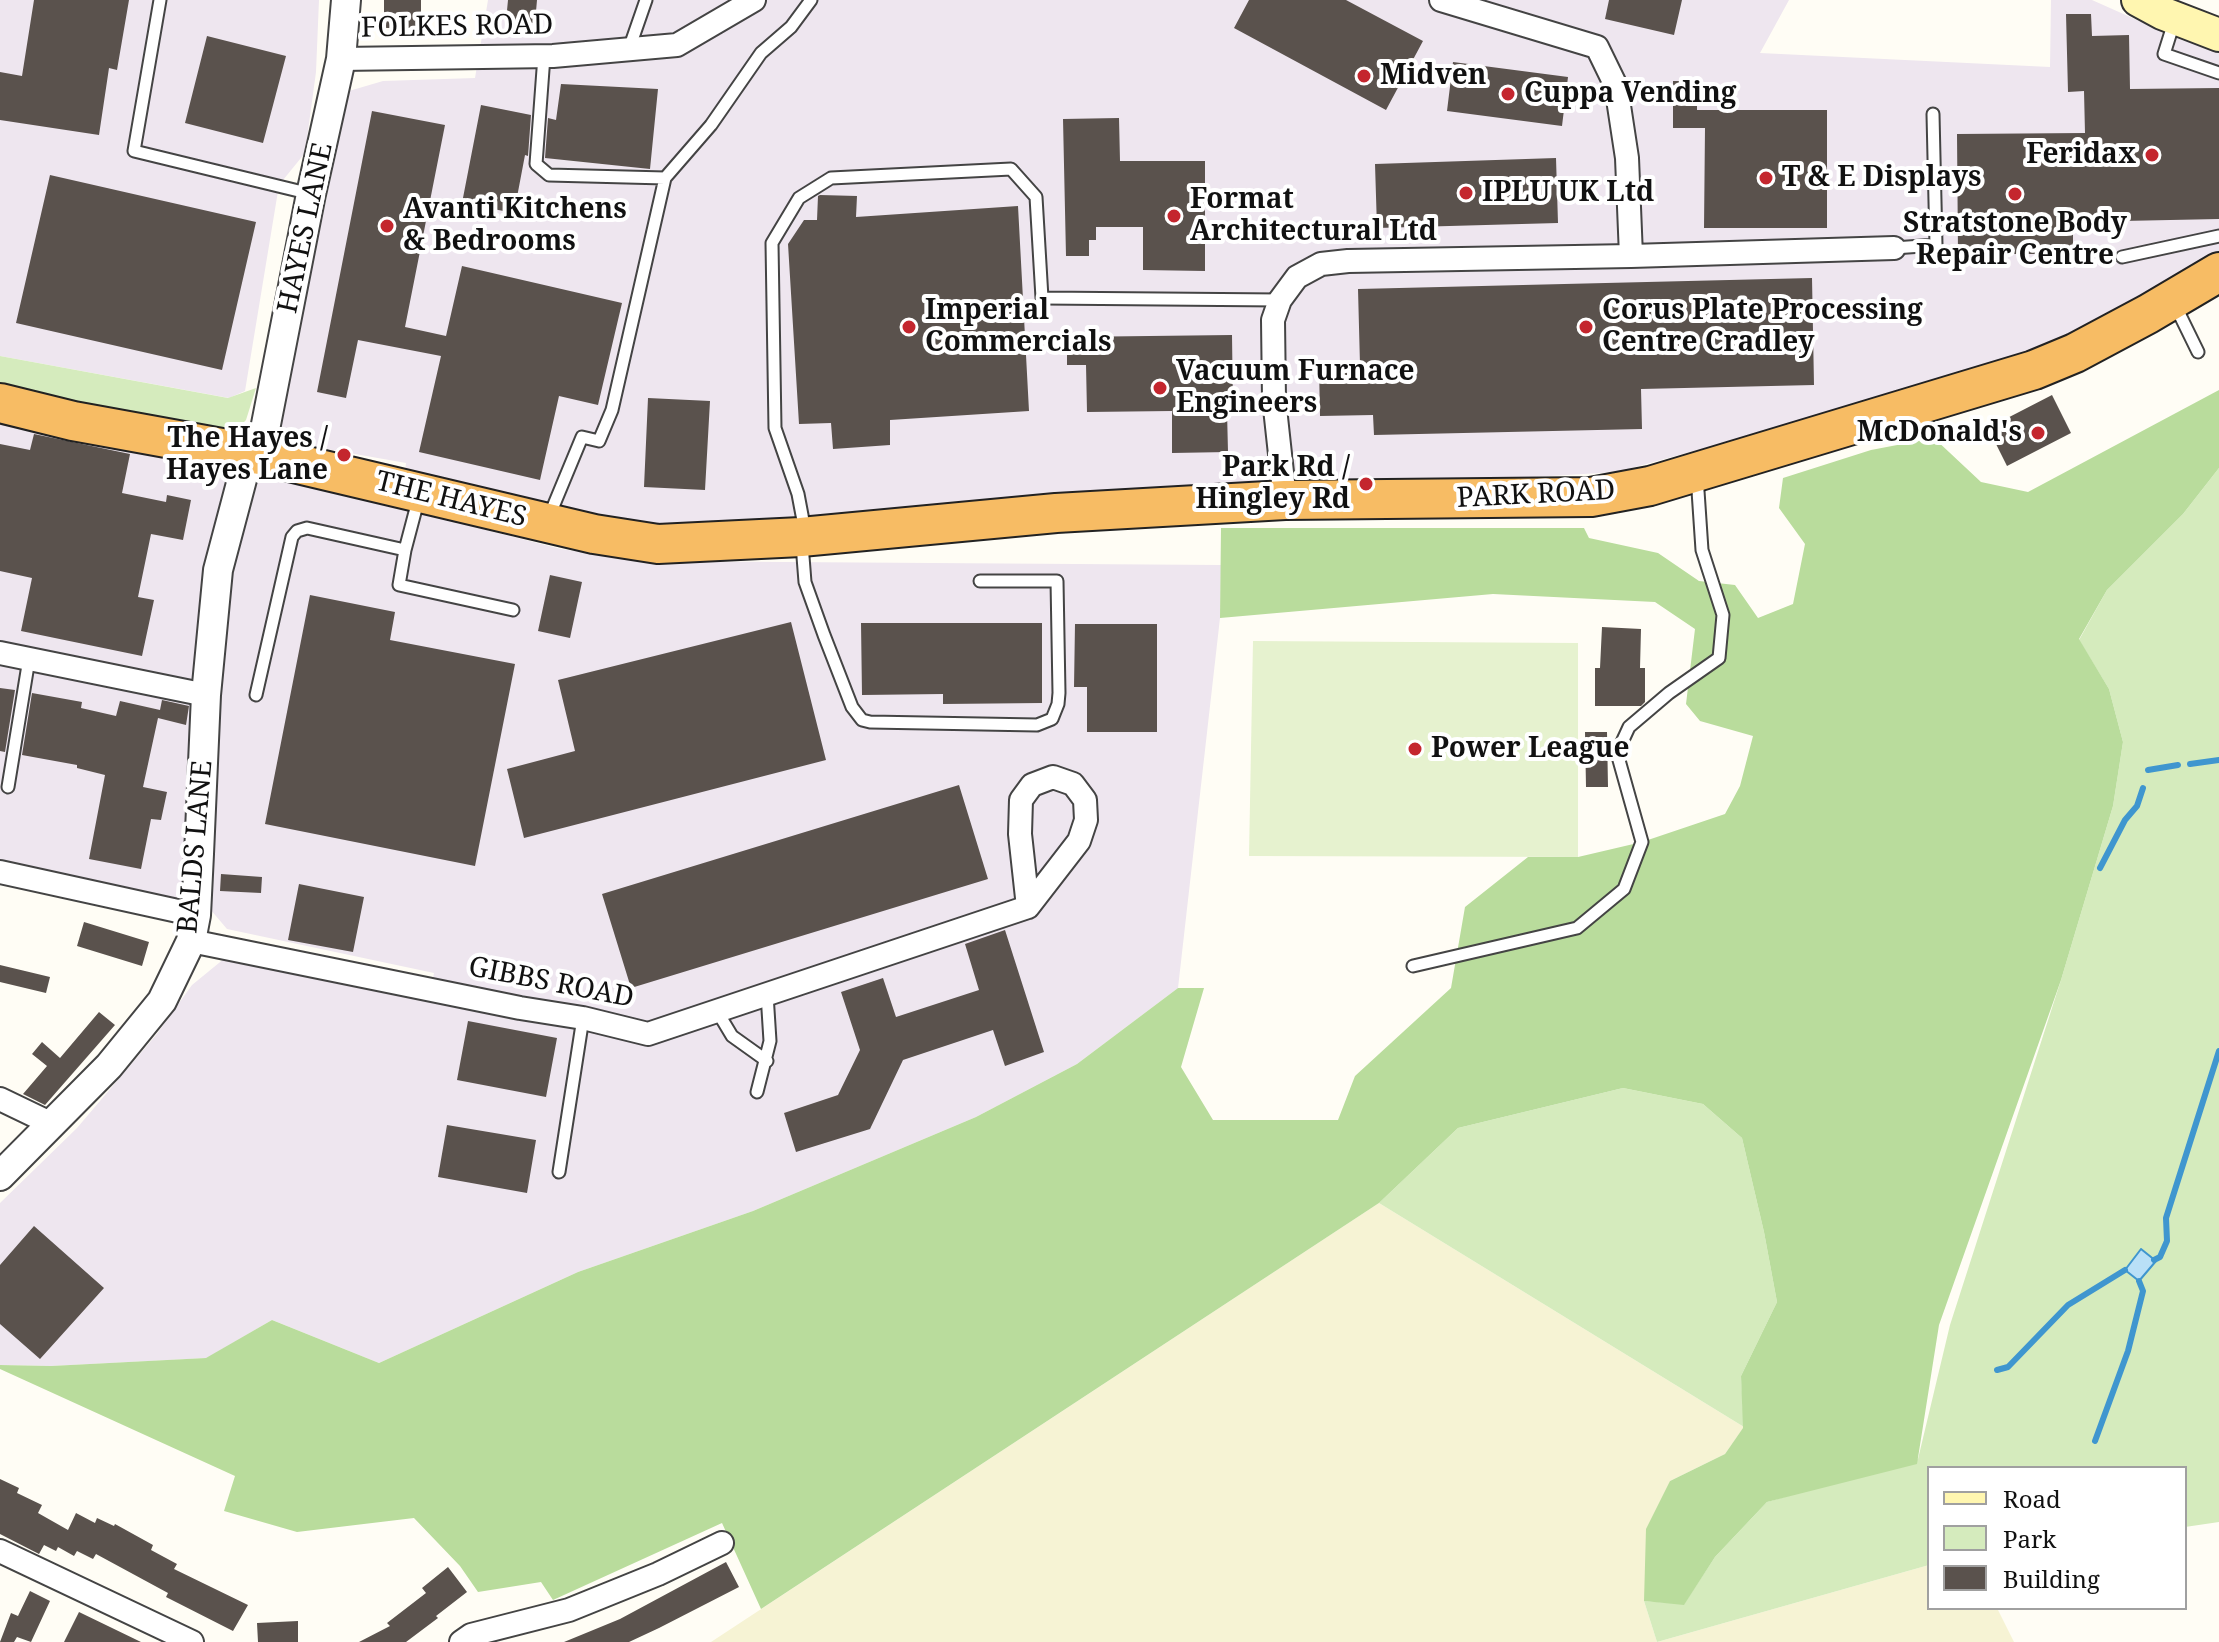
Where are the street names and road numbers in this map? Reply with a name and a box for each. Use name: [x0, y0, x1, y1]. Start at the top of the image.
street label: FOLKES ROAD: [361, 9, 553, 45]
street label: HAYES LANE: [272, 140, 340, 316]
street label: THE HAYES: [372, 465, 530, 535]
street label: PARK ROAD: [1456, 474, 1616, 516]
street label: BALDS LANE: [172, 759, 220, 935]
street label: GIBBS ROAD: [466, 951, 636, 1015]

